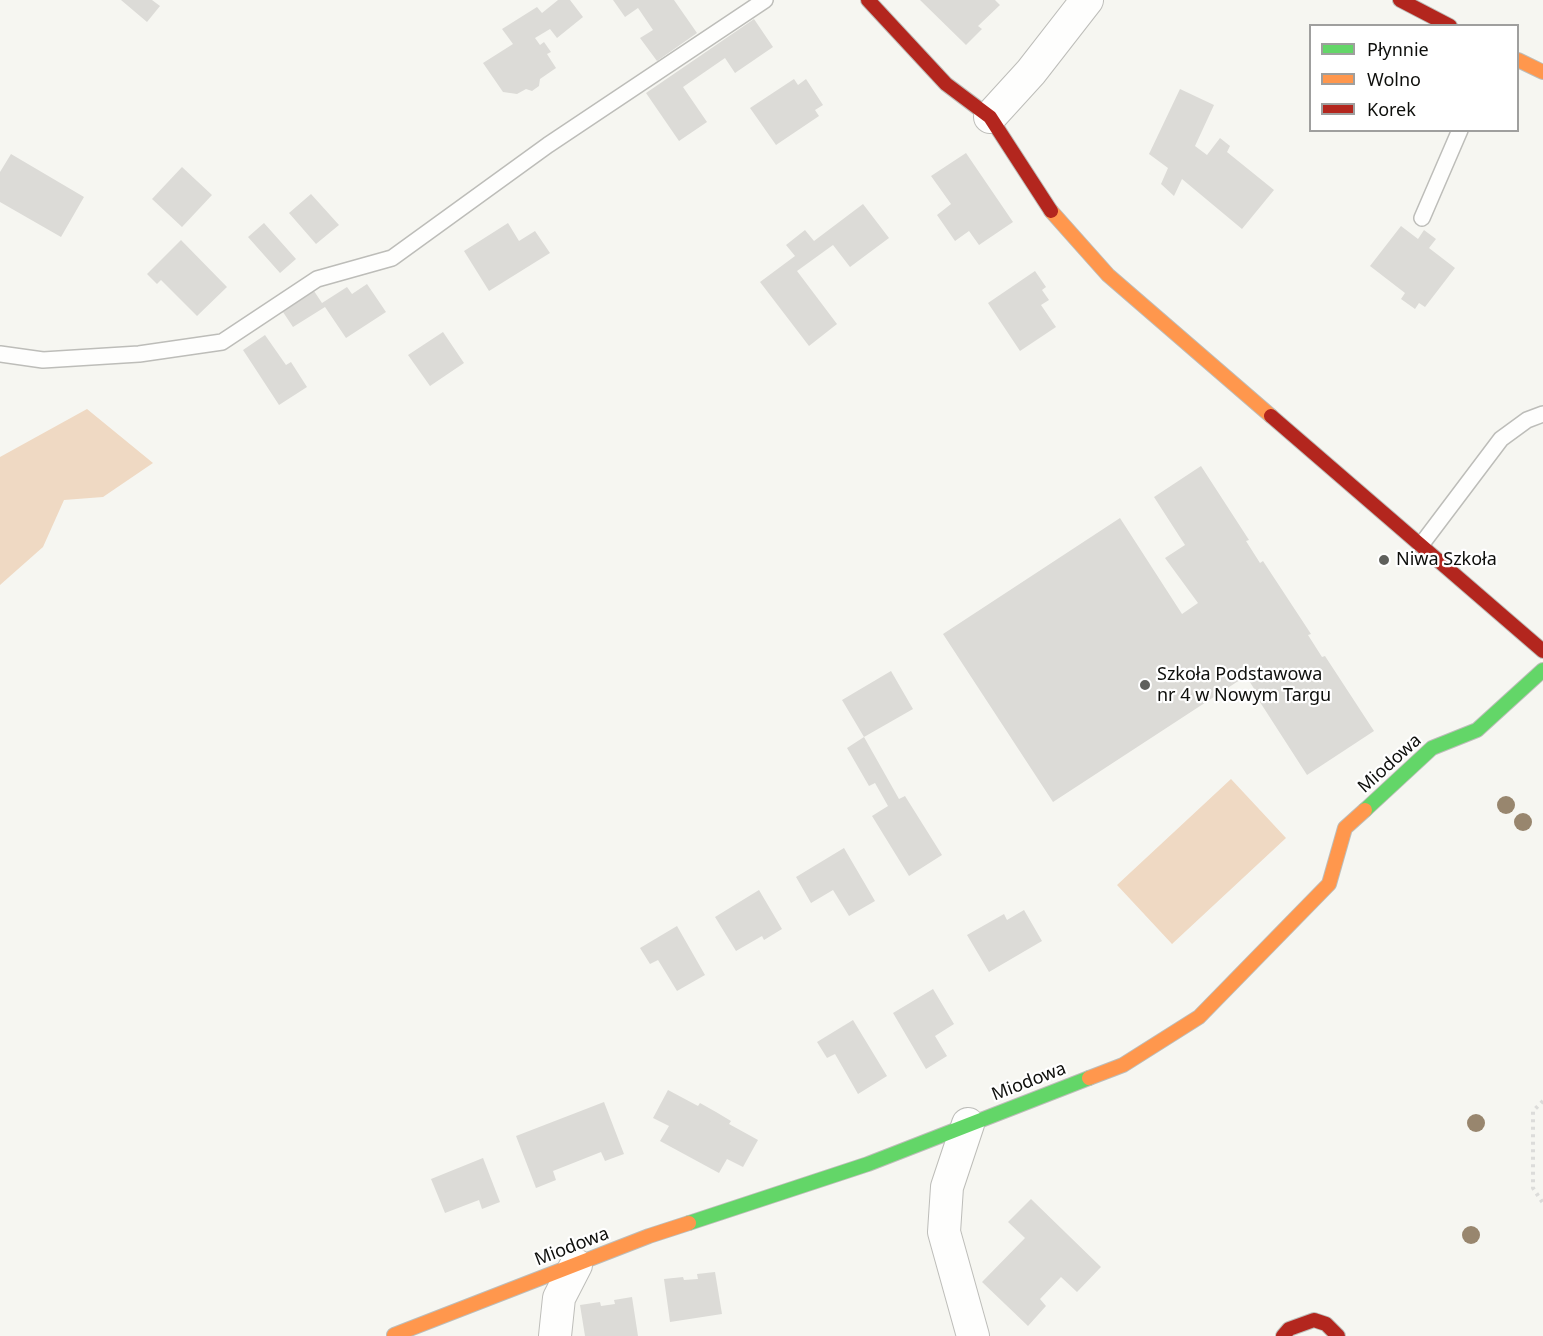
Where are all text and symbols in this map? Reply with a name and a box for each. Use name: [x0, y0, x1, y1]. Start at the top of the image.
legend: [1309, 24, 1519, 132]
text: Płynnie: [1367, 37, 1429, 61]
text: Wolno: [1367, 67, 1421, 91]
text: Korek: [1367, 97, 1416, 121]
place label: Niwa Szkoła: [1396, 549, 1497, 571]
marker: Niwa Szkoła: [1377, 553, 1391, 567]
place label: Szkoła Podstawowa nr 4 w Nowym Targu: [1157, 664, 1331, 706]
marker: Szkoła Podstawowa nr 4 w Nowym Targu: [1138, 678, 1152, 692]
street label: Miodowa: [1354, 730, 1426, 798]
street label: Miodowa: [989, 1058, 1069, 1106]
street label: Miodowa: [532, 1223, 612, 1271]

